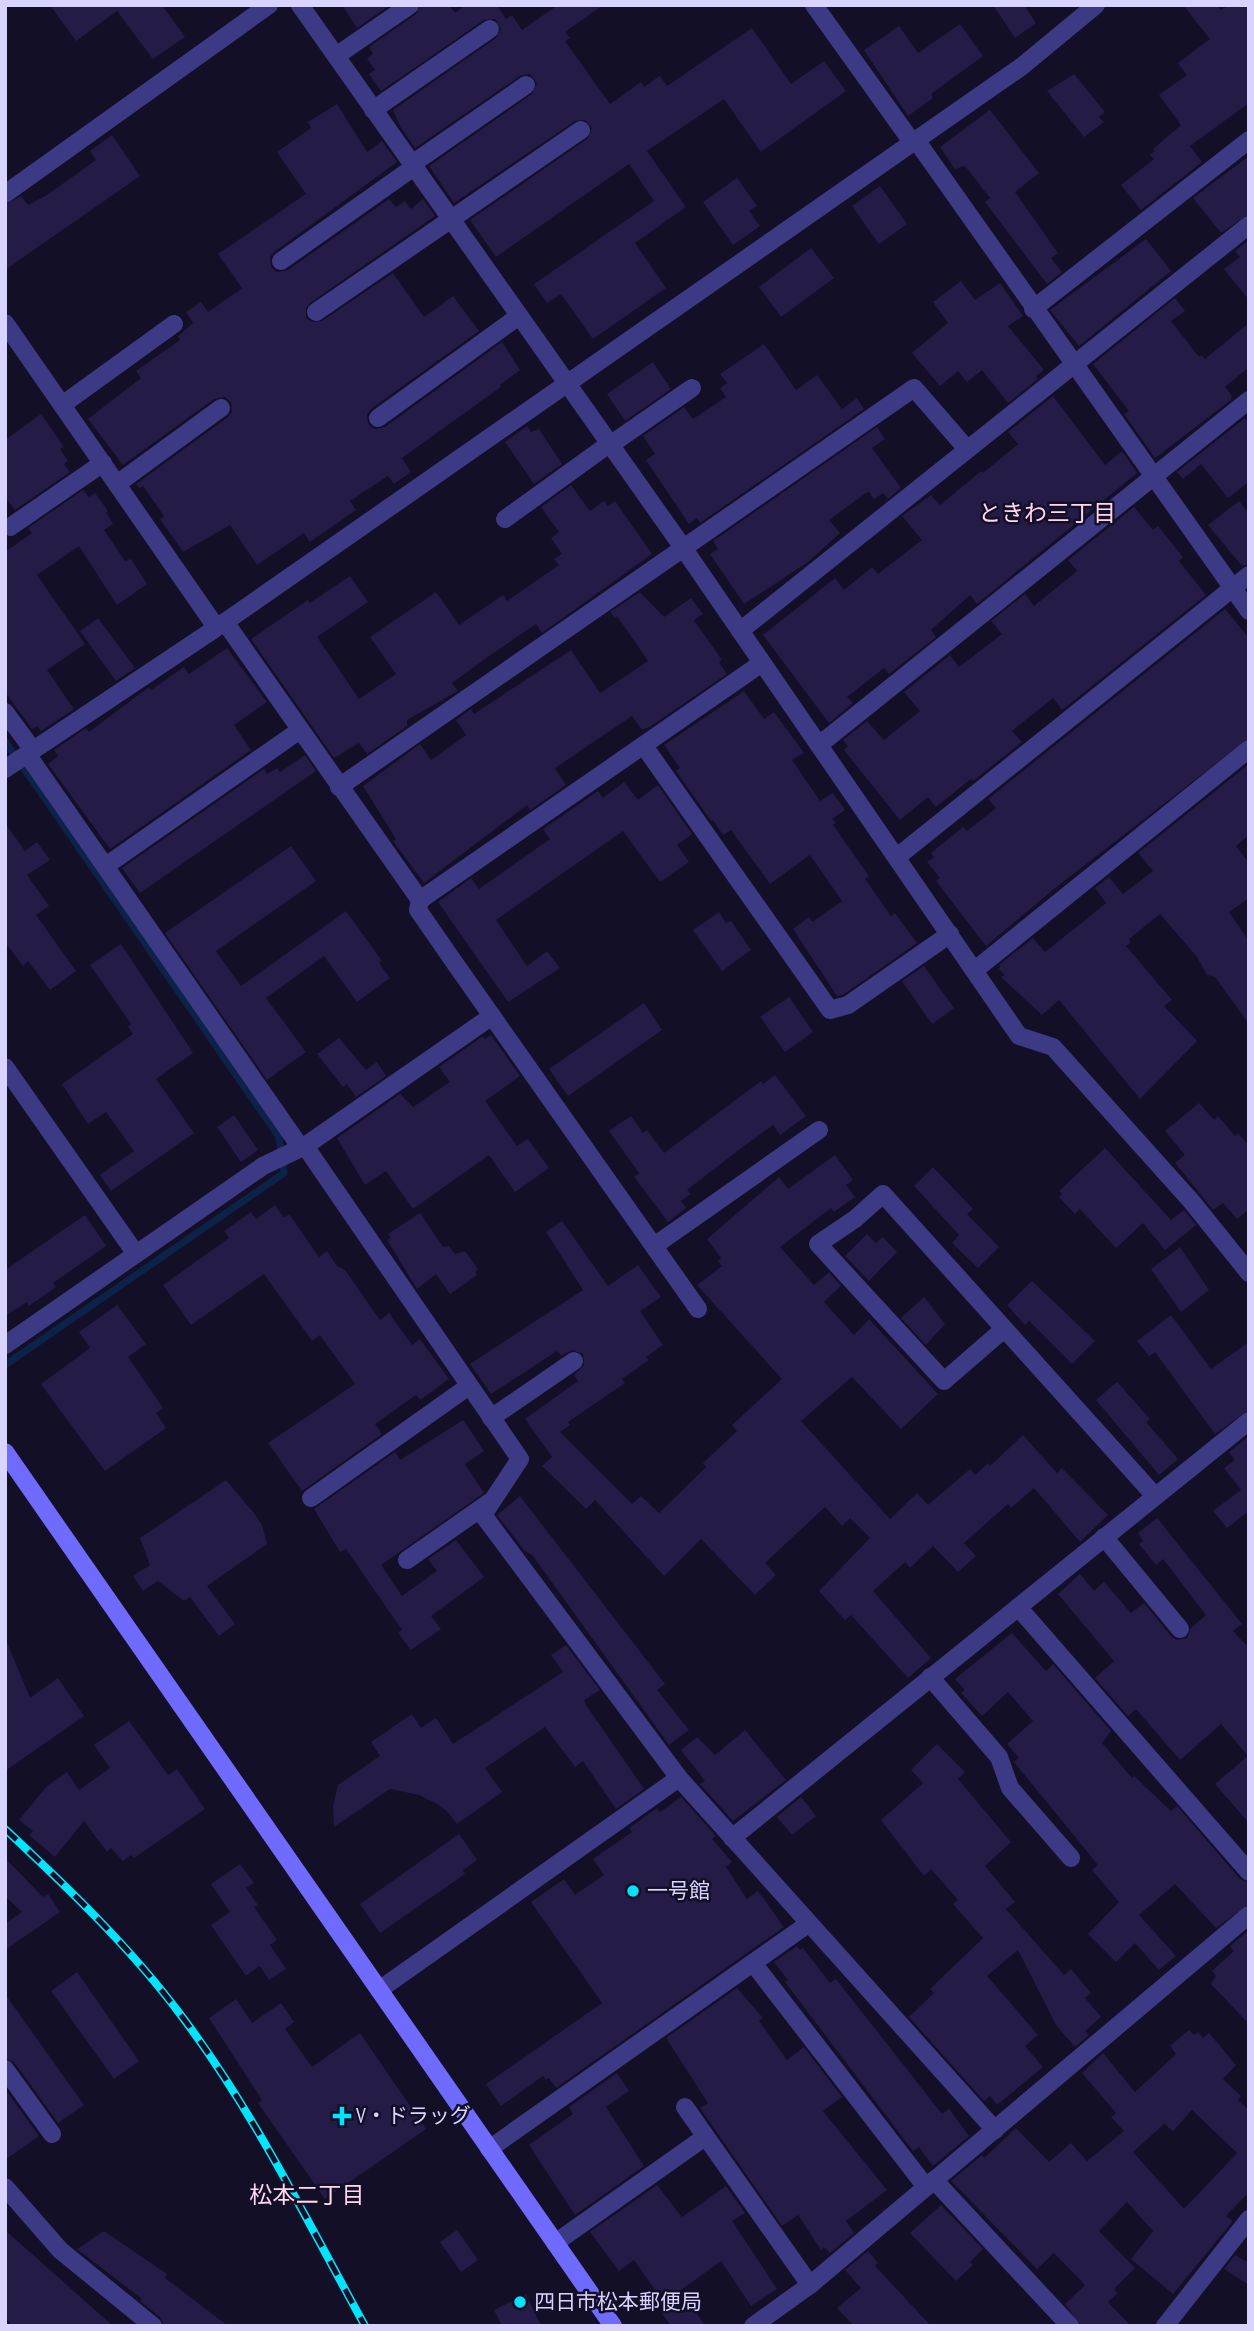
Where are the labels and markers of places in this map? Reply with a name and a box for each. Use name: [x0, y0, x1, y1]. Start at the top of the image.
place label: 一号館: [647, 1877, 710, 1904]
marker: 一号館: [625, 1883, 641, 1899]
place label: V・ドラッグ: [355, 2102, 471, 2129]
marker: V・ドラッグ: [334, 2108, 350, 2124]
place label: 四日市松本郵便局: [534, 2288, 702, 2315]
marker: 四日市松本郵便局: [512, 2294, 528, 2310]

